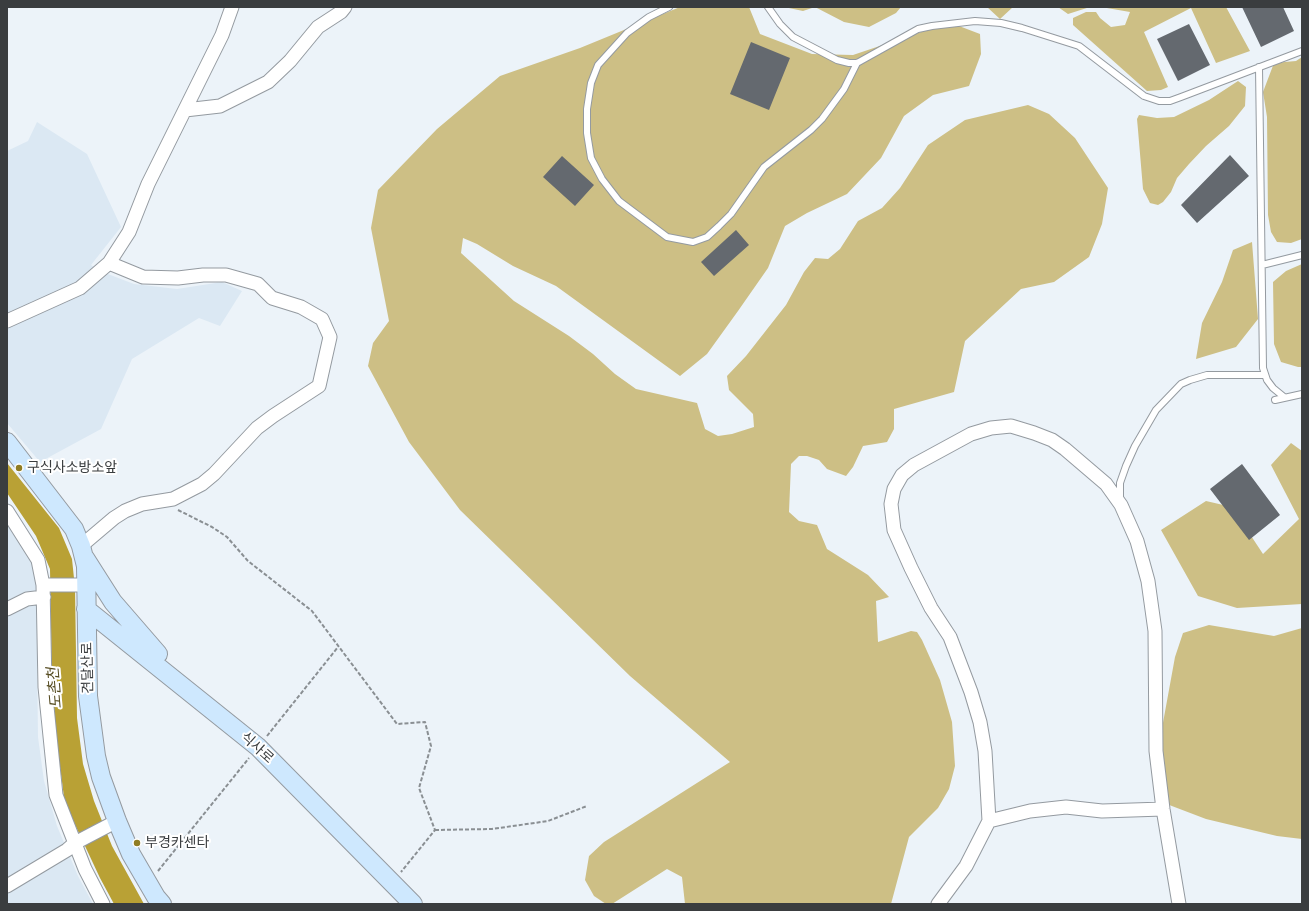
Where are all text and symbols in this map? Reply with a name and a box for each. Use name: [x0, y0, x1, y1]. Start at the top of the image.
place label: 구식사소방소앞: [27, 460, 117, 476]
marker: 구식사소방소앞: [14, 463, 24, 473]
street label: 견달산로: [79, 642, 97, 694]
water label: 도촌천: [44, 667, 66, 709]
street label: 식사로: [237, 729, 277, 767]
place label: 부경카센타: [145, 835, 209, 851]
marker: 부경카센타: [132, 838, 142, 848]

